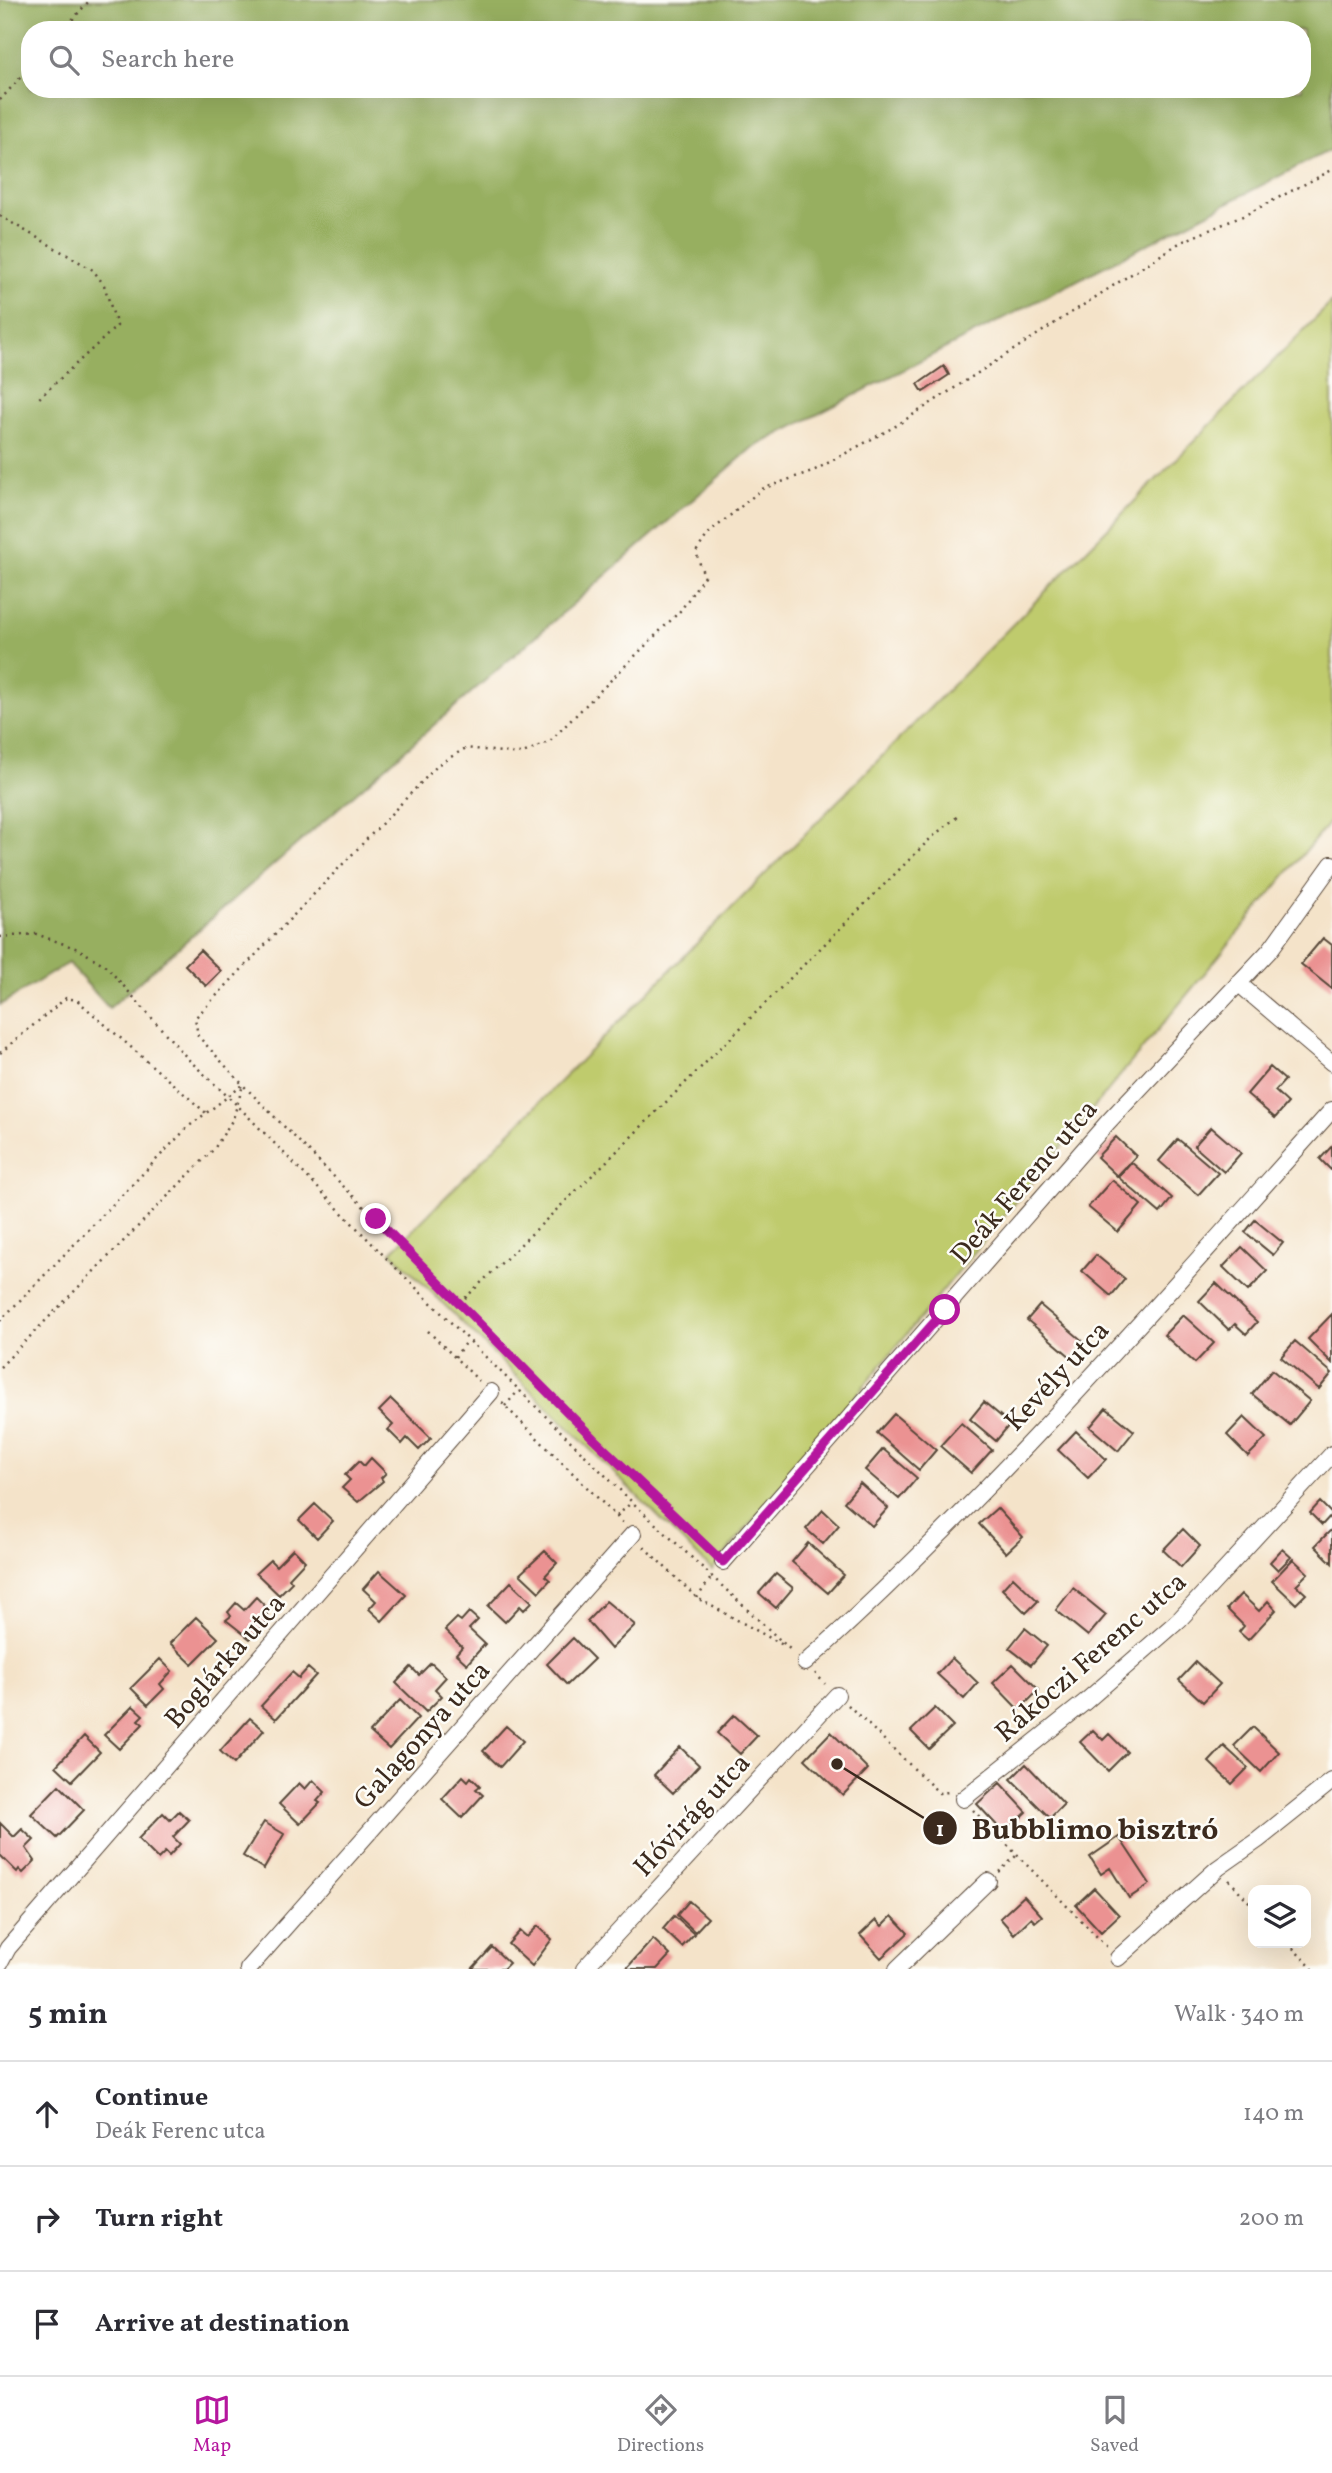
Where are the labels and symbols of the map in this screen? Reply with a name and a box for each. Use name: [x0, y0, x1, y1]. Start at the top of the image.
street label: Deák Ferenc utca: [942, 1091, 1108, 1274]
route end: [360, 1203, 391, 1234]
route start: [929, 1294, 960, 1325]
street label: Kevély utca: [996, 1313, 1119, 1441]
street label: Rákóczi Ferenc utca: [987, 1564, 1196, 1752]
street label: Boglárka utca: [156, 1586, 295, 1738]
street label: Galagonya utca: [345, 1653, 500, 1819]
street label: Hóvirág utca: [625, 1745, 760, 1886]
callout: Bubblimo bisztró: [922, 1803, 1232, 1854]
text: Bubblimo bisztró: [972, 1810, 1218, 1852]
text: 1: [936, 1816, 944, 1845]

